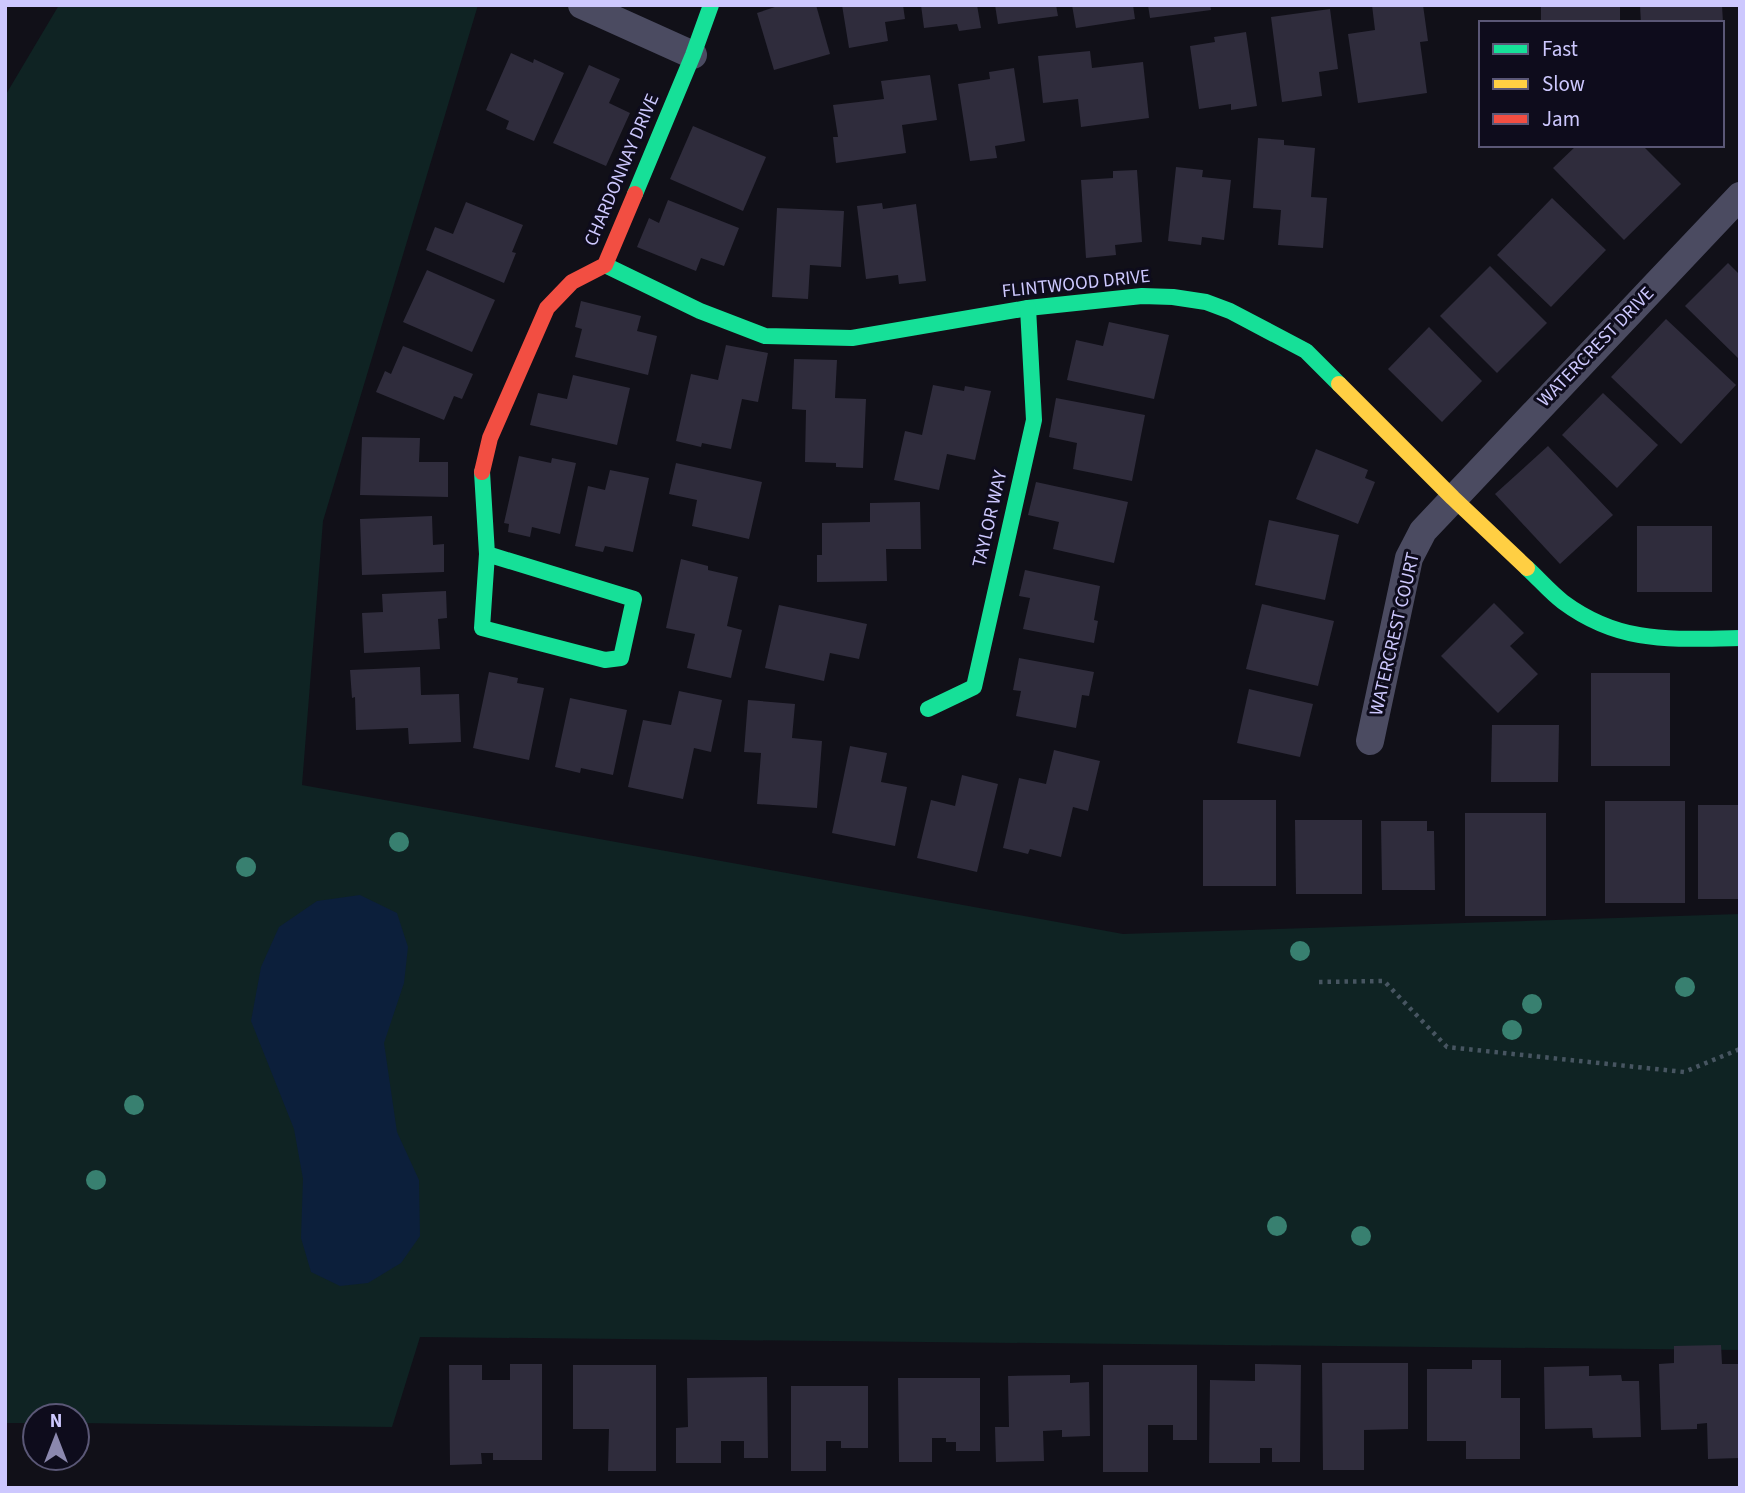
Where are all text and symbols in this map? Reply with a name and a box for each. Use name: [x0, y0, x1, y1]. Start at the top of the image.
legend: [1479, 21, 1724, 147]
text: Fast: [1542, 34, 1578, 64]
text: Slow: [1542, 69, 1585, 99]
street label: CHARDONNAY DRIVE: [578, 89, 666, 251]
text: Jam: [1542, 104, 1580, 134]
street label: FLINTWOOD DRIVE: [1001, 263, 1151, 305]
street label: WATERCREST DRIVE: [1531, 281, 1661, 413]
street label: TAYLOR WAY: [966, 467, 1014, 570]
street label: WATERCREST COURT: [1363, 550, 1427, 718]
north arrow: [21, 1402, 91, 1472]
text: N: [50, 1408, 62, 1435]

